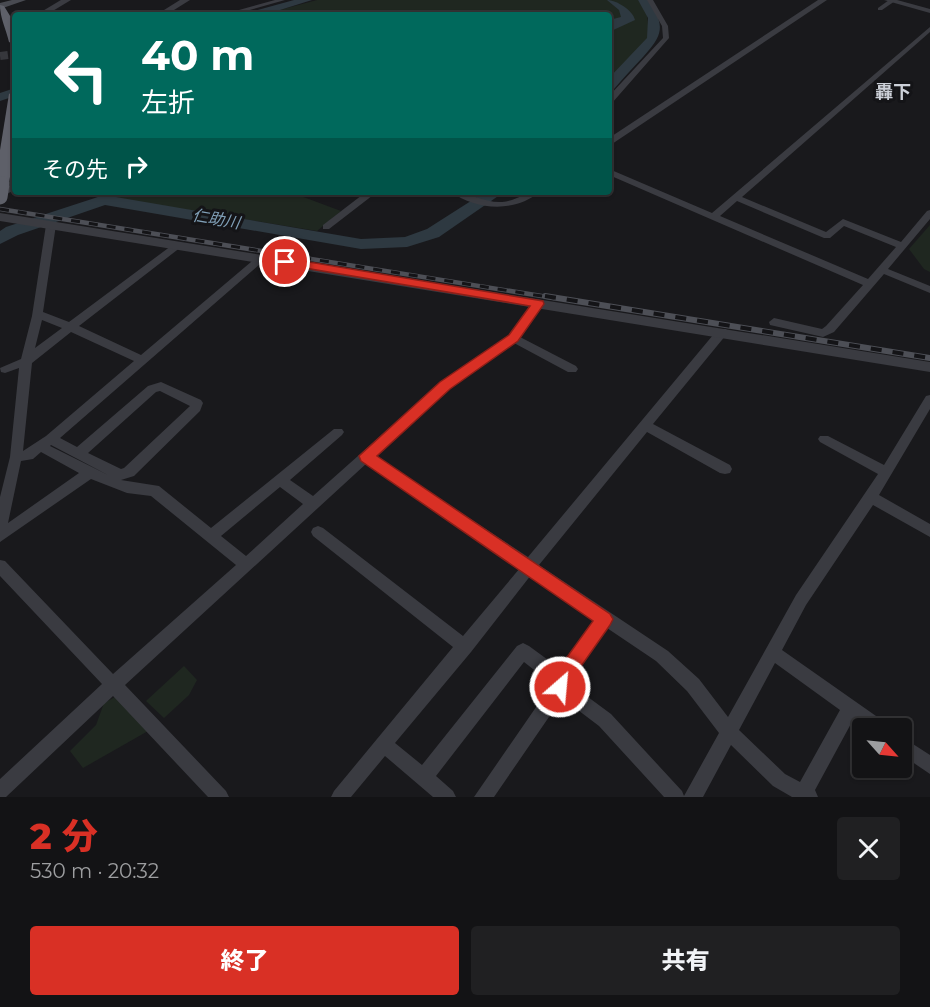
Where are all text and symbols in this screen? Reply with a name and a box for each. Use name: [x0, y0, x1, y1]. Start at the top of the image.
text: 40 m: [141, 29, 254, 81]
icon: left: [42, 36, 120, 114]
district label: 轟下: [875, 81, 911, 103]
text: 左折: [141, 86, 195, 119]
icon: right: [120, 150, 153, 183]
text: その先: [42, 156, 108, 183]
water label: 仁助川: [191, 205, 243, 233]
pin: [259, 236, 310, 287]
icon: arrive: [268, 245, 301, 278]
position arrow: [528, 655, 592, 719]
north arrow: [852, 718, 912, 778]
map controls: [852, 718, 912, 778]
text: 2 分: [30, 814, 98, 858]
button: close: [837, 817, 900, 880]
text: 530 m · 20:32: [30, 859, 159, 883]
button: 終了: [30, 926, 459, 995]
button: 共有: [471, 926, 900, 995]

